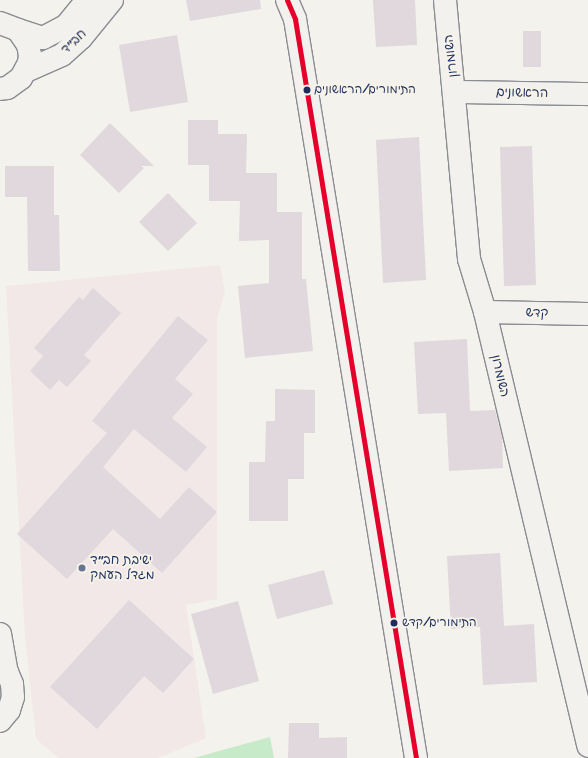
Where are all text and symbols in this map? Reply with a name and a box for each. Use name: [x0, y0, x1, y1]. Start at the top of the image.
street label: חב"ד: [58, 26, 90, 58]
street label: השומרון: [441, 34, 461, 78]
place label: התימורים/הראשונים: [314, 83, 416, 97]
marker: התימורים/הראשונים: [302, 85, 312, 95]
street label: הראשונים: [496, 85, 548, 101]
street label: קדש: [525, 305, 549, 321]
street label: השומרון: [488, 353, 512, 399]
place label: ישיבת חב"ד מגדל העמק: [90, 553, 155, 584]
marker: ישיבת חב"ד מגדל העמק: [77, 563, 87, 573]
place label: התימורים/קדש: [402, 616, 477, 630]
marker: התימורים/קדש: [389, 618, 399, 628]

